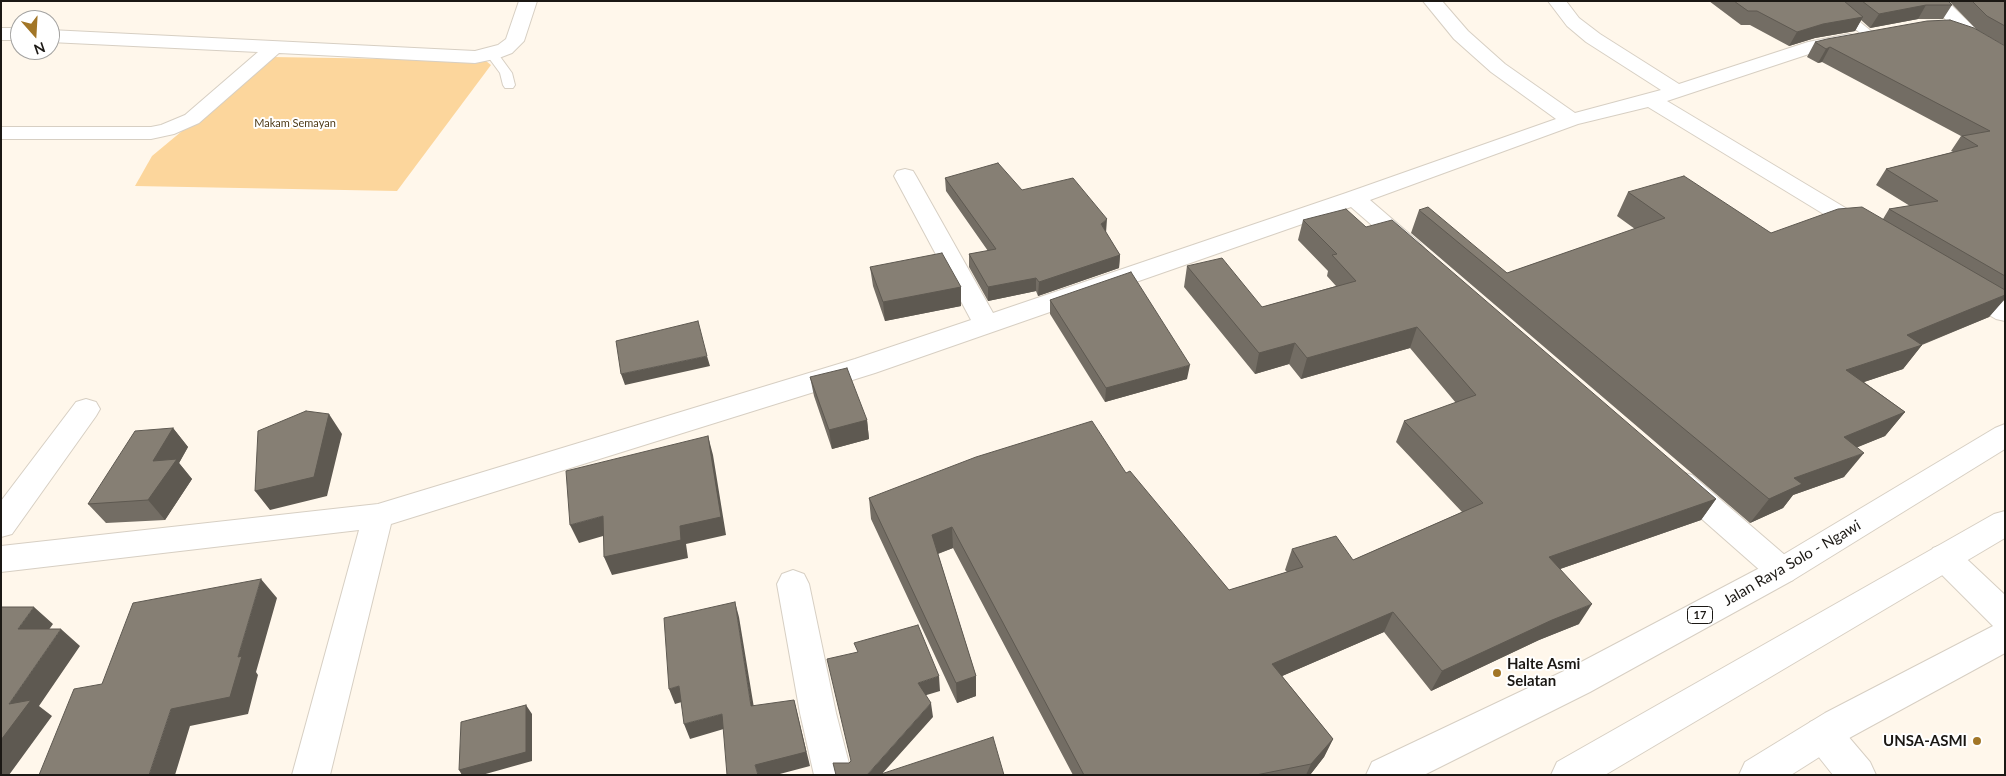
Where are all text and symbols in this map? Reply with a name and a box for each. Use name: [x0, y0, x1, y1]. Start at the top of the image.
north arrow: [10, 10, 60, 60]
text: N: [32, 39, 48, 59]
park label: Makam Semayan: [254, 116, 336, 130]
street label: Jalan Raya Solo - Ngawi: [1720, 516, 1864, 610]
road number: 17: [1688, 606, 1712, 624]
place label: Halte Asmi Selatan: [1507, 655, 1580, 690]
marker: Halte Asmi Selatan: [1491, 667, 1503, 679]
place label: UNSA-ASMI: [1883, 732, 1967, 750]
marker: UNSA-ASMI: [1971, 735, 1983, 747]

